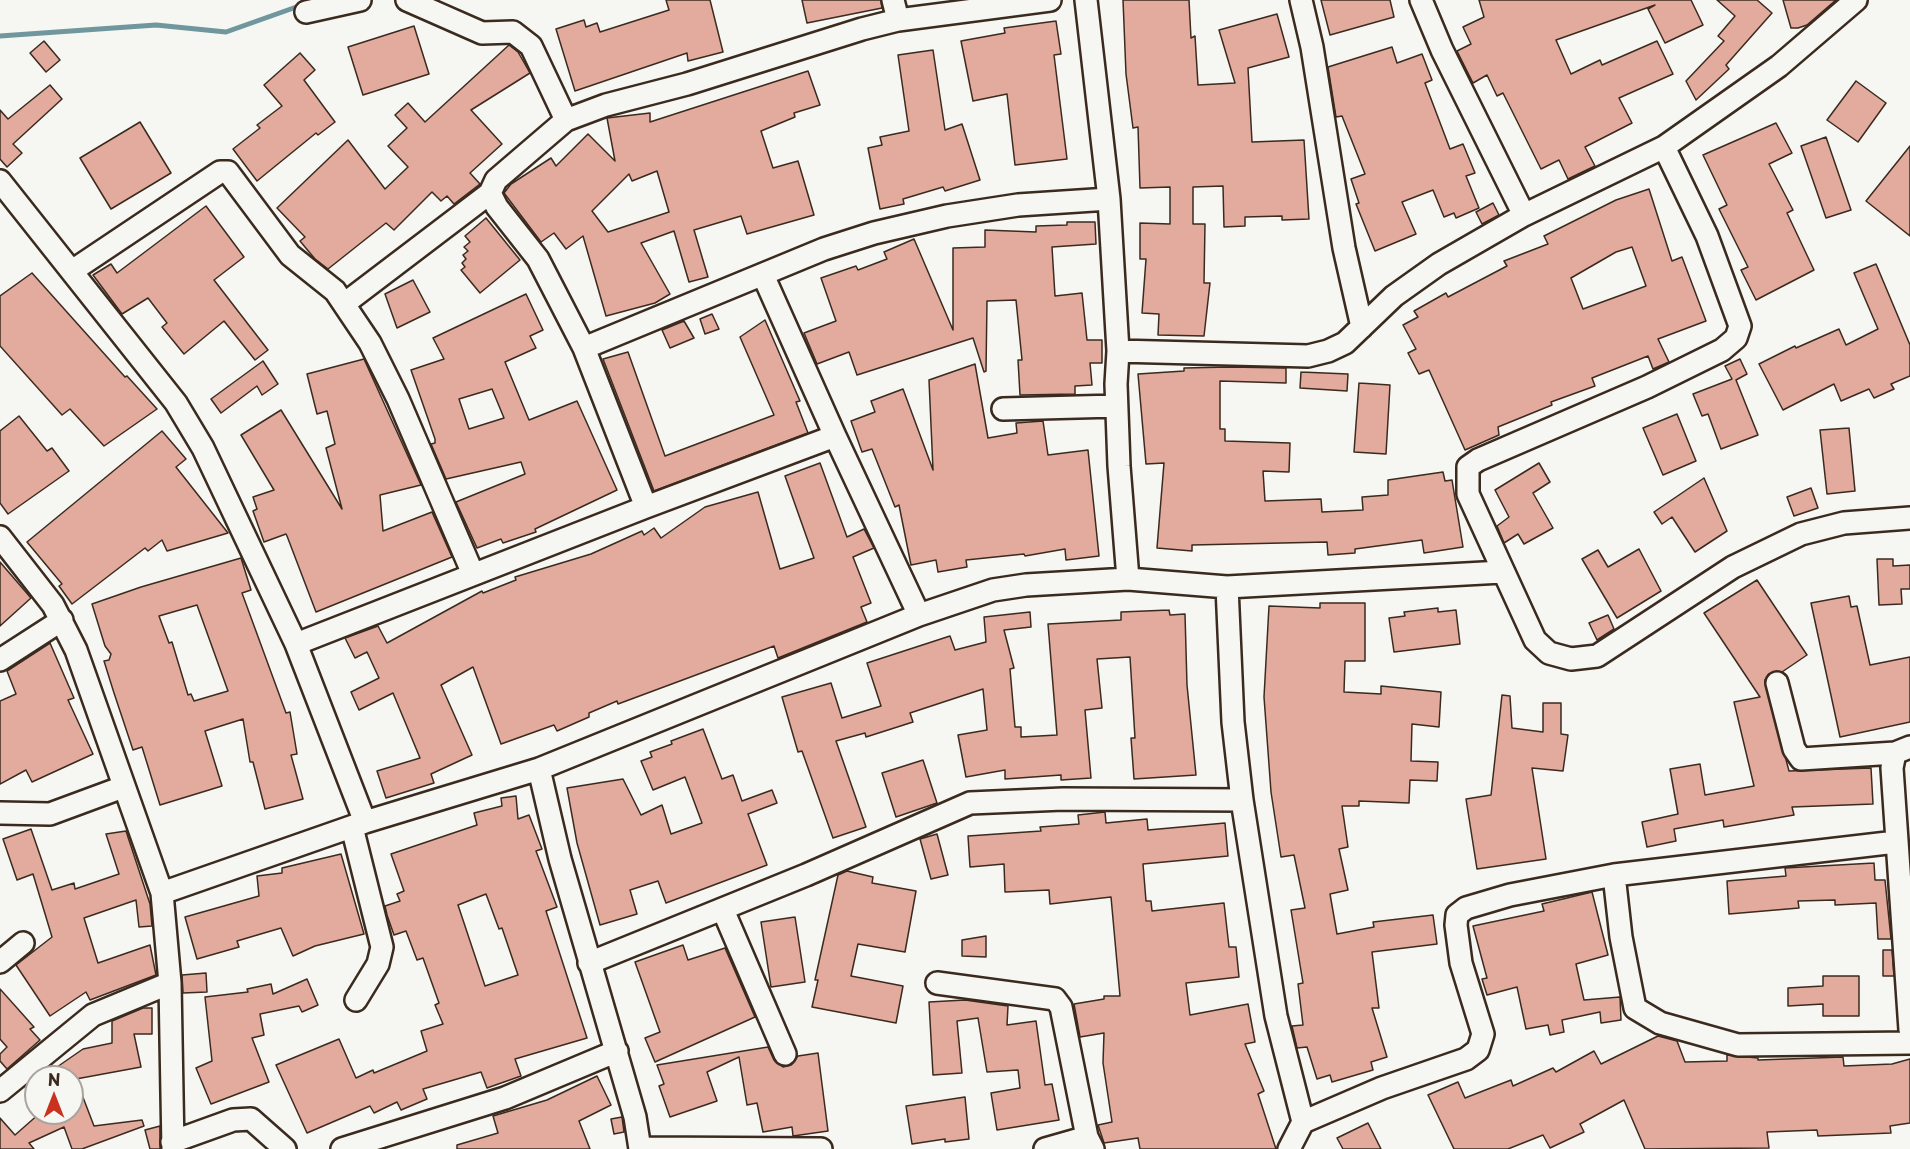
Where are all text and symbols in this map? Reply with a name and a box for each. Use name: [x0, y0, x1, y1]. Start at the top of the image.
north arrow: [24, 1065, 84, 1125]
text: N: [48, 1067, 60, 1091]

